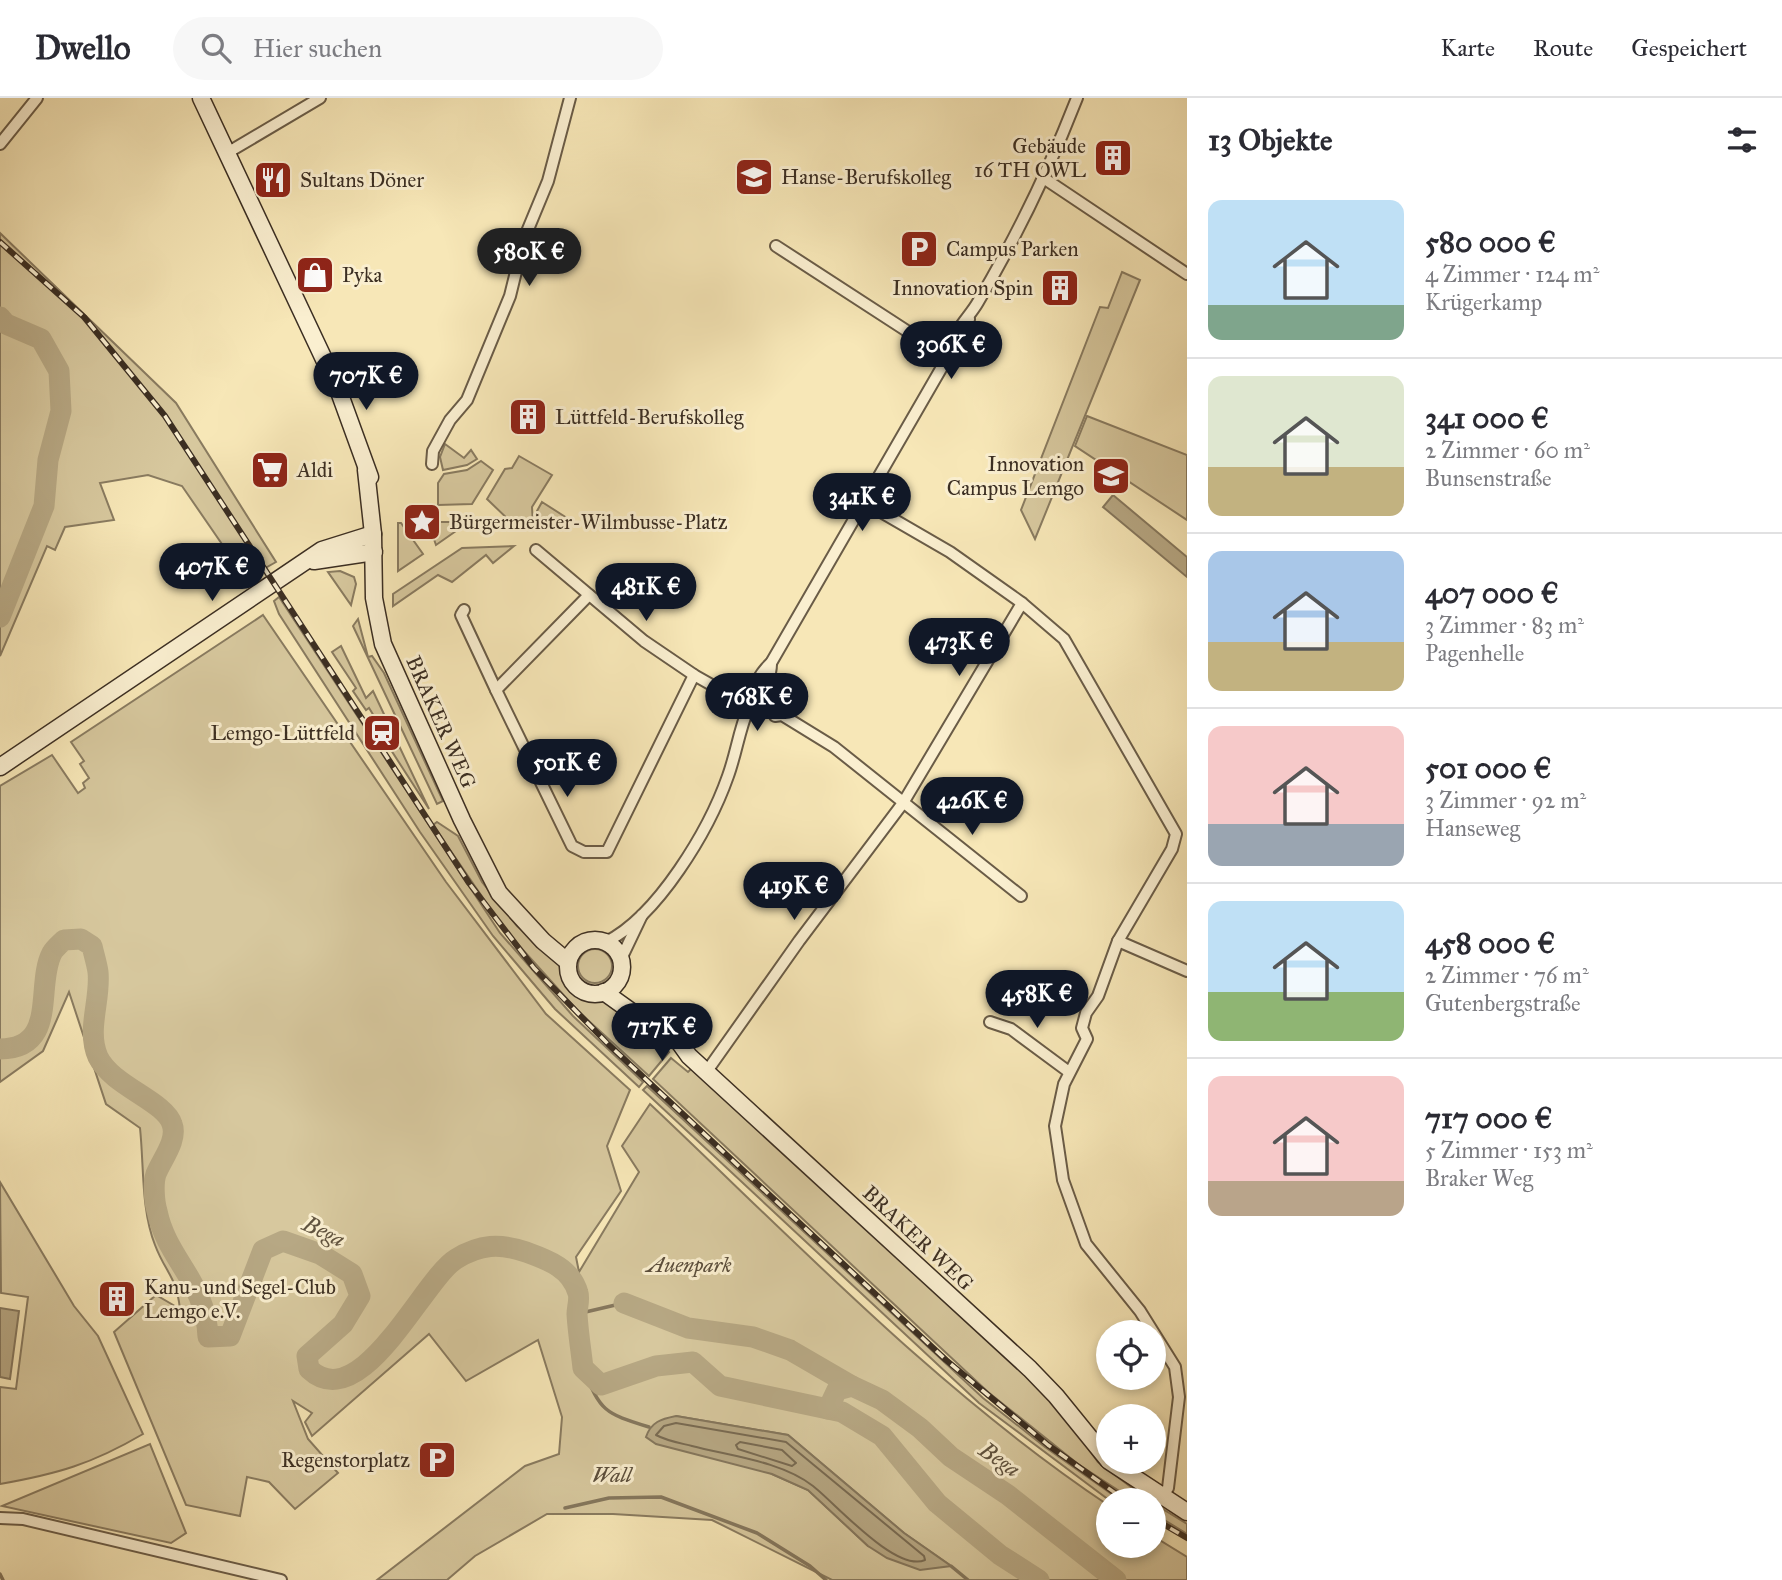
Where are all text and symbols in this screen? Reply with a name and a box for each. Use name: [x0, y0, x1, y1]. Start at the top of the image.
search box: [173, 17, 663, 80]
text: Dwello: [35, 28, 131, 68]
icon: search: [197, 29, 235, 67]
text: Hier suchen: [253, 32, 382, 64]
text: Karte: [1440, 33, 1495, 63]
text: Route: [1533, 33, 1593, 63]
text: Gespeichert: [1631, 33, 1747, 63]
icon: filters: [1723, 121, 1761, 159]
text: 13 Objekte: [1208, 122, 1332, 158]
place label: Gebäude 16 TH OWL: [974, 133, 1086, 183]
building icon: Gebäude 16 TH OWL: [1092, 137, 1134, 179]
school or university icon: Hanse-Berufskolleg: [733, 156, 775, 198]
restaurant icon: Sultans Döner: [252, 159, 294, 201]
place label: Hanse-Berufskolleg: [781, 164, 951, 190]
place label: Sultans Döner: [300, 167, 424, 193]
text: 580 000 €: [1425, 224, 1556, 260]
pin: 580K €: [472, 228, 586, 288]
parking icon: Campus Parken: [898, 228, 940, 270]
icon: home: [1264, 228, 1348, 312]
place label: Campus Parken: [946, 236, 1079, 262]
text: 580K €: [493, 237, 565, 265]
shop icon: Pyka: [294, 254, 336, 296]
text: 4 Zimmer · 124 m²: [1425, 260, 1599, 288]
place label: Pyka: [342, 262, 382, 288]
building icon: Innovation Spin: [1039, 267, 1081, 309]
place label: Innovation Spin: [892, 275, 1033, 301]
text: Krügerkamp: [1425, 288, 1542, 316]
pin: 306K €: [894, 322, 1008, 381]
text: 306K €: [916, 330, 986, 358]
pin: 707K €: [309, 352, 423, 412]
text: 707K €: [329, 361, 403, 389]
building icon: Lüttfeld-Berufskolleg: [507, 396, 549, 438]
text: 341 000 €: [1425, 400, 1549, 436]
place label: Lüttfeld-Berufskolleg: [555, 404, 744, 430]
icon: home: [1264, 404, 1348, 488]
text: 2 Zimmer · 60 m²: [1425, 436, 1590, 464]
supermarket icon: Aldi: [249, 449, 291, 491]
place label: Innovation Campus Lemgo: [947, 451, 1084, 501]
school or university icon: Innovation Campus Lemgo: [1090, 455, 1132, 497]
place label: Aldi: [296, 457, 333, 483]
text: Bunsenstraße: [1425, 464, 1552, 492]
pin: 341K €: [805, 474, 919, 533]
text: 341K €: [829, 482, 895, 510]
place icon: Bürgermeister-Wilmbusse-Platz: [401, 501, 443, 543]
place label: Bürgermeister-Wilmbusse-Platz: [449, 509, 728, 535]
pin: 407K €: [155, 544, 269, 603]
text: 407K €: [175, 552, 249, 580]
pin: 481K €: [589, 564, 703, 623]
text: 481K €: [611, 572, 681, 600]
text: 407 000 €: [1425, 575, 1559, 611]
icon: home: [1264, 579, 1348, 663]
text: 3 Zimmer · 83 m²: [1425, 611, 1584, 639]
pin: 473K €: [902, 618, 1016, 678]
text: 473K €: [925, 627, 993, 655]
text: Pagenhelle: [1425, 639, 1524, 667]
street label: BRAKER WEG: [400, 652, 482, 792]
pin: 768K €: [700, 674, 814, 733]
text: 768K €: [721, 682, 793, 710]
station icon: Lemgo-Lüttfeld: [361, 712, 403, 754]
place label: Lemgo-Lüttfeld: [211, 720, 355, 746]
pin: 501K €: [510, 740, 624, 799]
text: 501K €: [533, 748, 601, 776]
text: 501 000 €: [1425, 750, 1552, 786]
icon: home: [1264, 754, 1348, 838]
pin: 426K €: [915, 778, 1029, 837]
text: 426K €: [936, 786, 1008, 814]
text: 3 Zimmer · 92 m²: [1425, 786, 1586, 814]
text: Hanseweg: [1425, 814, 1520, 842]
pin: 419K €: [737, 862, 851, 922]
text: 419K €: [759, 871, 829, 899]
text: 458 000 €: [1425, 925, 1555, 961]
icon: home: [1264, 929, 1348, 1013]
text: 2 Zimmer · 76 m²: [1425, 961, 1589, 989]
pin: 458K €: [980, 970, 1094, 1030]
text: 458K €: [1002, 979, 1072, 1007]
text: Gutenbergstraße: [1425, 989, 1581, 1017]
pin: 717K €: [605, 1004, 719, 1063]
text: 717K €: [628, 1012, 696, 1040]
text: 717 000 €: [1425, 1100, 1552, 1136]
icon: home: [1264, 1104, 1348, 1188]
text: 5 Zimmer · 153 m²: [1425, 1136, 1593, 1164]
text: Braker Weg: [1425, 1164, 1533, 1192]
street label: BRAKER WEG: [857, 1180, 979, 1296]
water label: Bega: [297, 1209, 350, 1253]
park label: Auenpark: [644, 1252, 732, 1278]
place label: Kanu- und Segel-Club Lemgo e.V.: [144, 1274, 336, 1324]
building icon: Kanu- und Segel-Club Lemgo e.V.: [96, 1278, 138, 1320]
map controls: [1096, 1320, 1166, 1558]
button: locate: [1096, 1320, 1166, 1390]
button: +: [1096, 1404, 1166, 1474]
water label: Bega: [973, 1435, 1026, 1483]
parking icon: Regenstorplatz: [416, 1439, 458, 1481]
place label: Regenstorplatz: [281, 1447, 410, 1473]
park label: Wall: [592, 1462, 634, 1488]
button: −: [1096, 1488, 1166, 1558]

